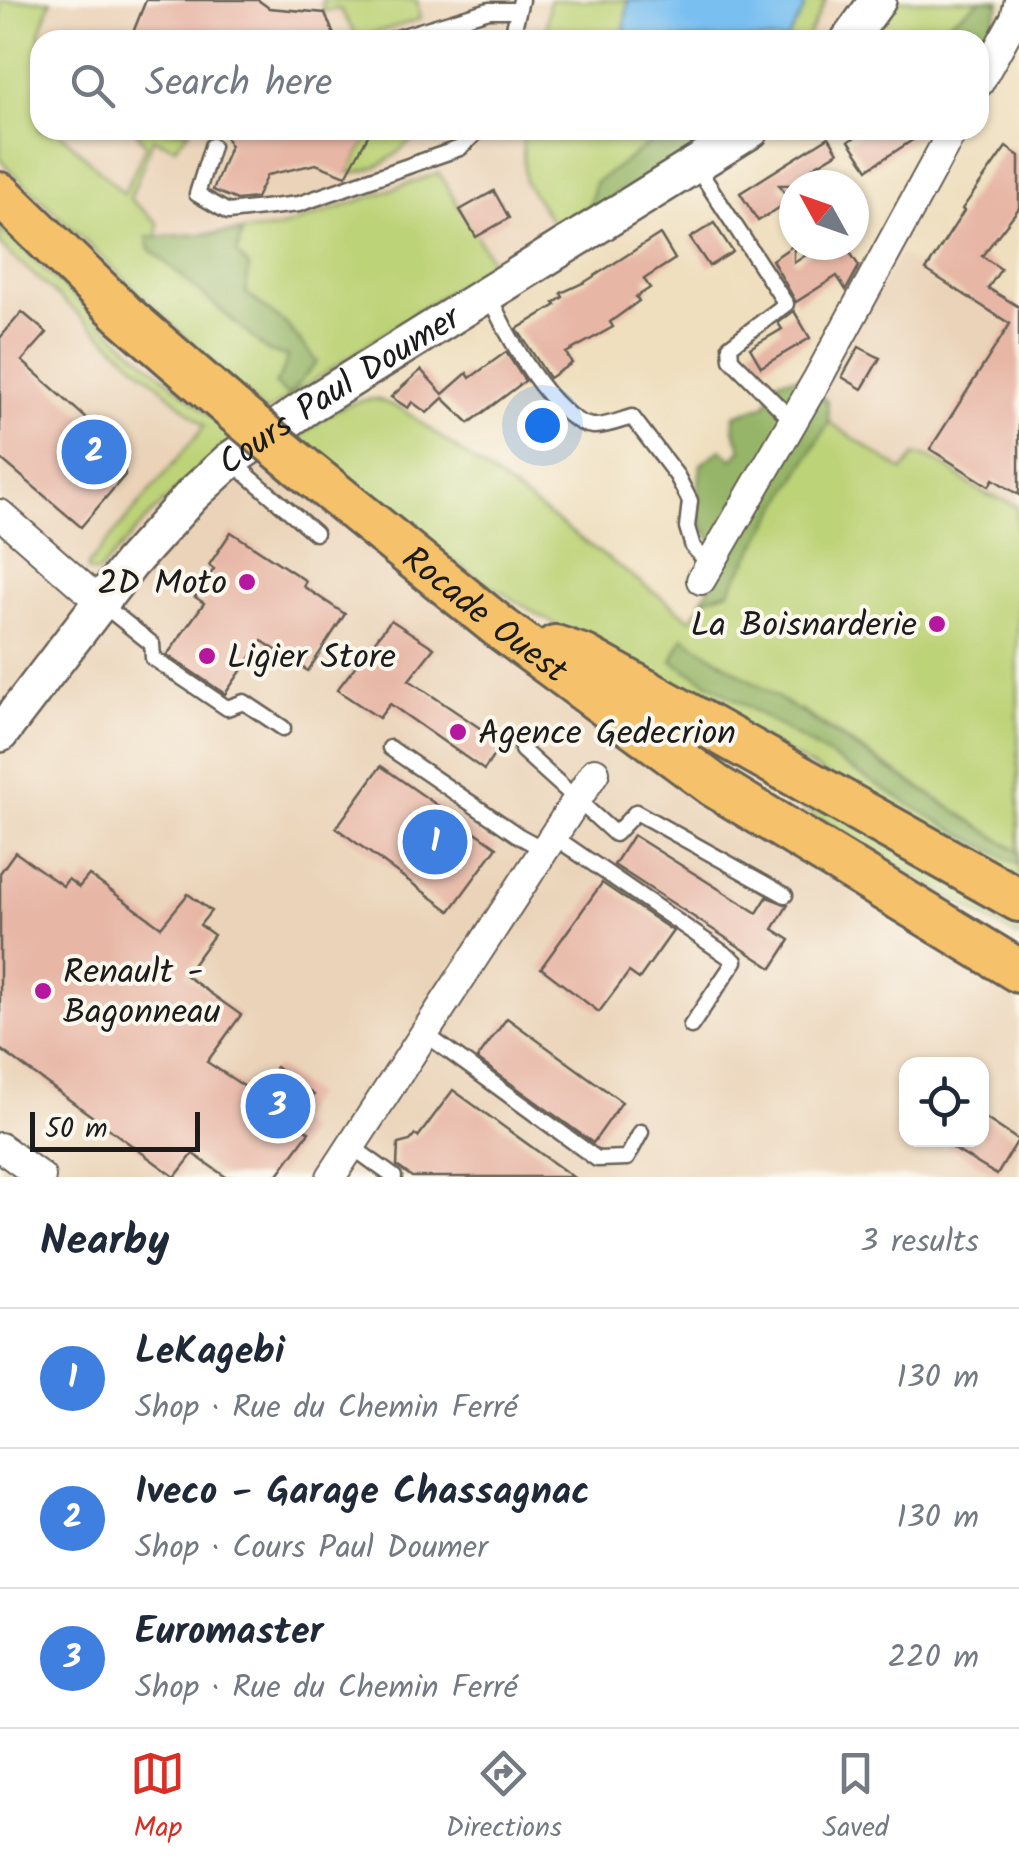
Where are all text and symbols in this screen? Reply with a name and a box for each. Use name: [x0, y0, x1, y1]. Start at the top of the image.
search box: [30, 30, 989, 140]
text: Search here: [145, 55, 332, 115]
icon: search: [65, 58, 120, 113]
north arrow: [779, 170, 869, 260]
street label: Cours Paul Doumer: [207, 291, 475, 491]
your location: [517, 400, 568, 451]
pin: 2: [62, 414, 126, 490]
street label: Rocade Ouest: [388, 533, 579, 700]
place label: 2D Moto: [97, 557, 227, 613]
marker: 2D Moto: [236, 571, 258, 593]
place label: La Boisnarderie: [691, 599, 917, 655]
marker: La Boisnarderie: [926, 613, 948, 635]
place label: Ligier Store: [227, 631, 396, 687]
marker: Ligier Store: [196, 645, 218, 667]
place label: Agence Gedecrion: [478, 707, 736, 763]
marker: Agence Gedecrion: [447, 721, 469, 743]
pin: 1: [402, 804, 468, 880]
place label: Renault - Bagonneau: [63, 946, 221, 1042]
marker: Renault - Bagonneau: [32, 980, 54, 1002]
map controls: [899, 1057, 989, 1147]
button: locate: [899, 1057, 989, 1147]
pin: 3: [246, 1068, 310, 1144]
scale bar: [30, 1107, 200, 1152]
text: 50 m: [45, 1107, 108, 1152]
text: Nearby: [40, 1209, 169, 1276]
text: 3 results: [860, 1217, 979, 1268]
text: LeKagebi: [135, 1323, 285, 1383]
text: 1: [68, 1353, 77, 1404]
text: 130 m: [896, 1353, 979, 1404]
text: Shop · Rue du Chemin Ferré: [135, 1383, 518, 1434]
text: Iveco - Garage Chassagnac: [135, 1463, 590, 1523]
text: 2: [63, 1493, 82, 1544]
text: 130 m: [896, 1493, 979, 1544]
text: Shop · Cours Paul Doumer: [135, 1523, 488, 1574]
text: Euromaster: [135, 1603, 323, 1663]
text: 3: [64, 1633, 81, 1684]
text: 220 m: [888, 1633, 979, 1684]
text: Shop · Rue du Chemin Ferré: [135, 1663, 518, 1714]
tab: Map: [130, 1746, 185, 1851]
tab: Directions: [446, 1746, 562, 1851]
tab: Saved: [822, 1746, 889, 1851]

